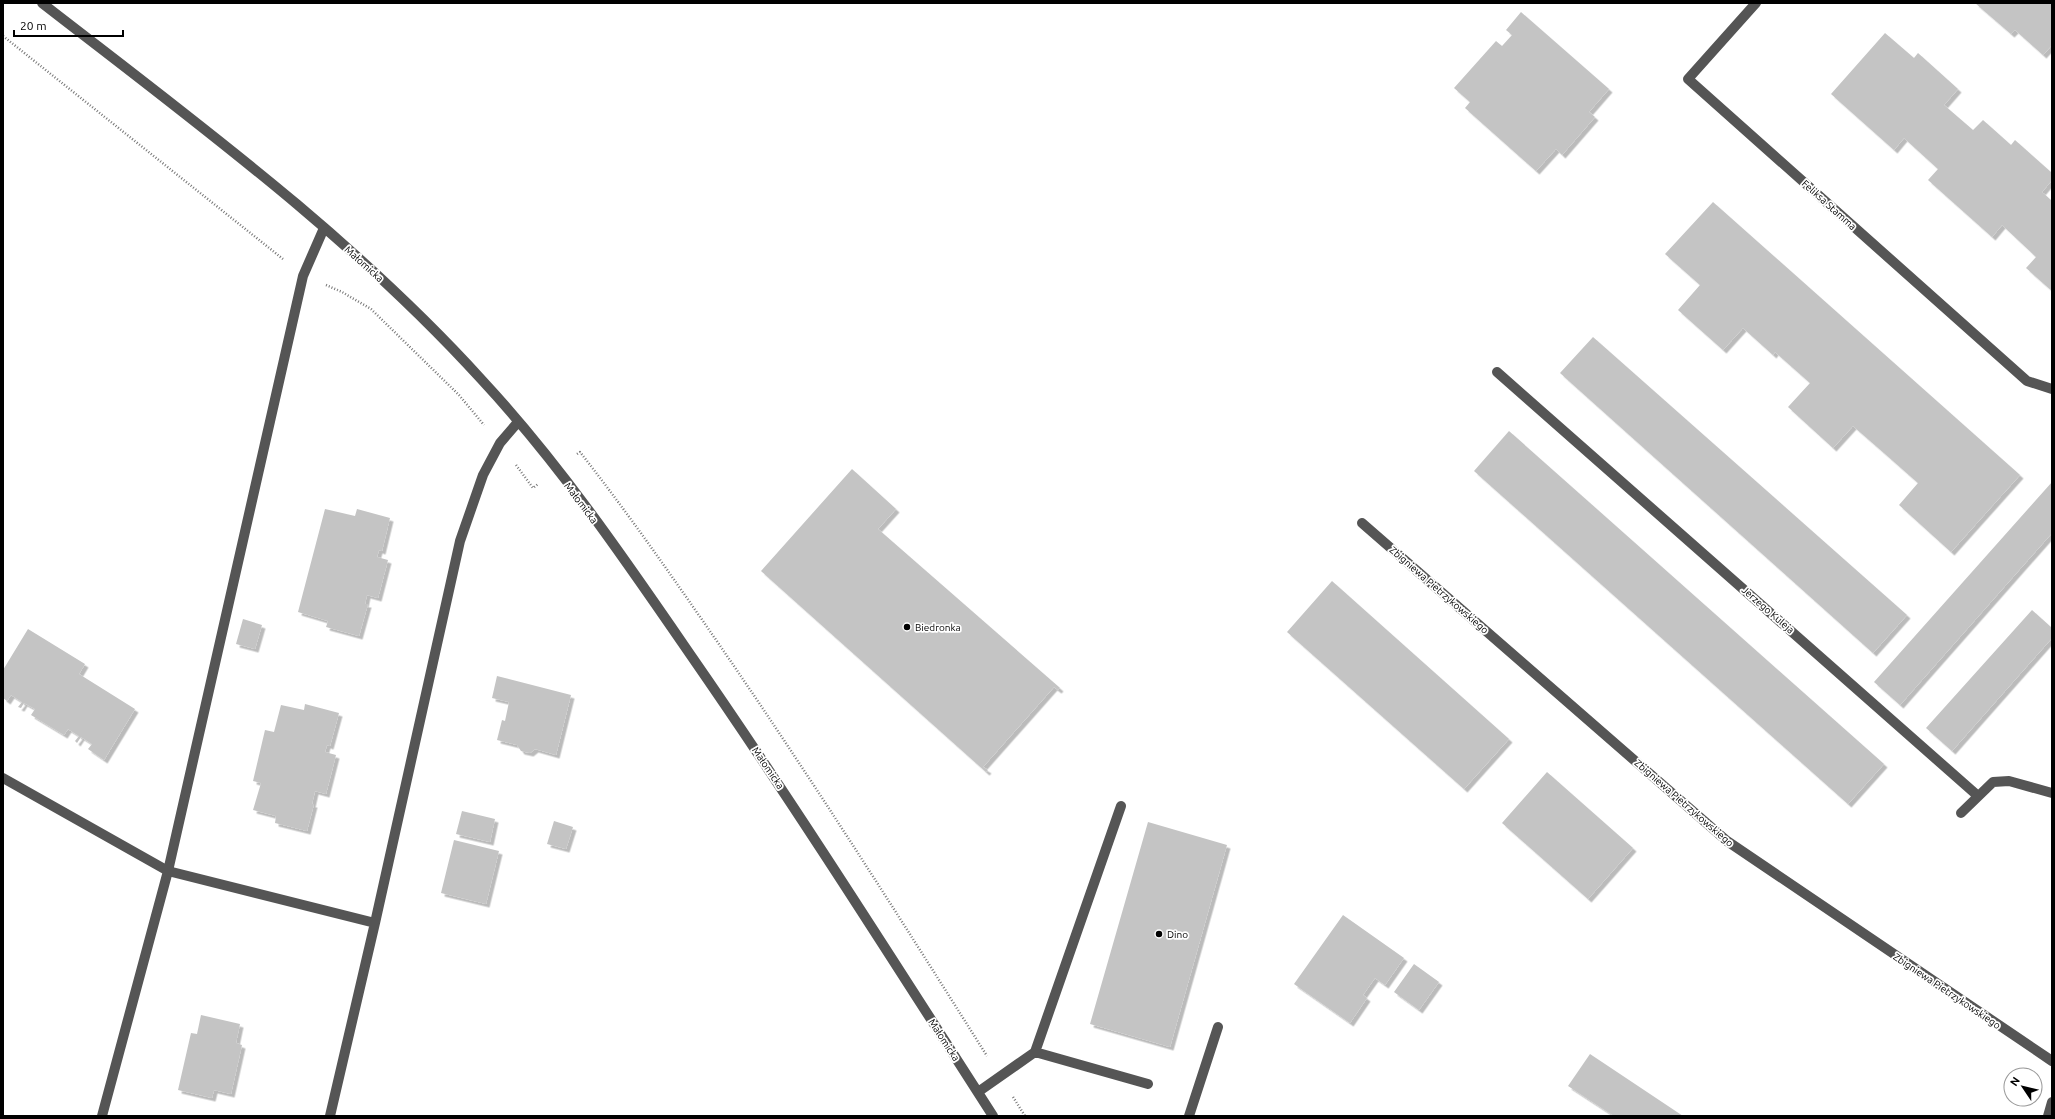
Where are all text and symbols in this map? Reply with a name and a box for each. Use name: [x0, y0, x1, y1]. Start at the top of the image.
scale bar: [14, 12, 123, 38]
text: 20 m: [20, 19, 47, 32]
street label: Feliksa Stamma: [1800, 178, 1858, 232]
street label: Małomicka: [342, 244, 386, 284]
street label: Małomicka: [562, 480, 600, 526]
street label: Zbigniewa Pietrzykowskiego: [1387, 544, 1491, 636]
street label: Jerzego Kuleja: [1740, 584, 1796, 636]
marker: Biedronka: [902, 622, 912, 632]
place label: Biedronka: [915, 622, 961, 633]
street label: Małomicka: [750, 745, 786, 791]
street label: Zbigniewa Pietrzykowskiego: [1632, 757, 1736, 849]
marker: Dino: [1154, 929, 1164, 939]
place label: Dino: [1167, 929, 1188, 940]
street label: Zbigniewa Pietrzykowskiego: [1891, 951, 2003, 1031]
street label: Małomicka: [926, 1017, 962, 1063]
north arrow: [2003, 1067, 2043, 1107]
text: N: [2008, 1074, 2022, 1088]

